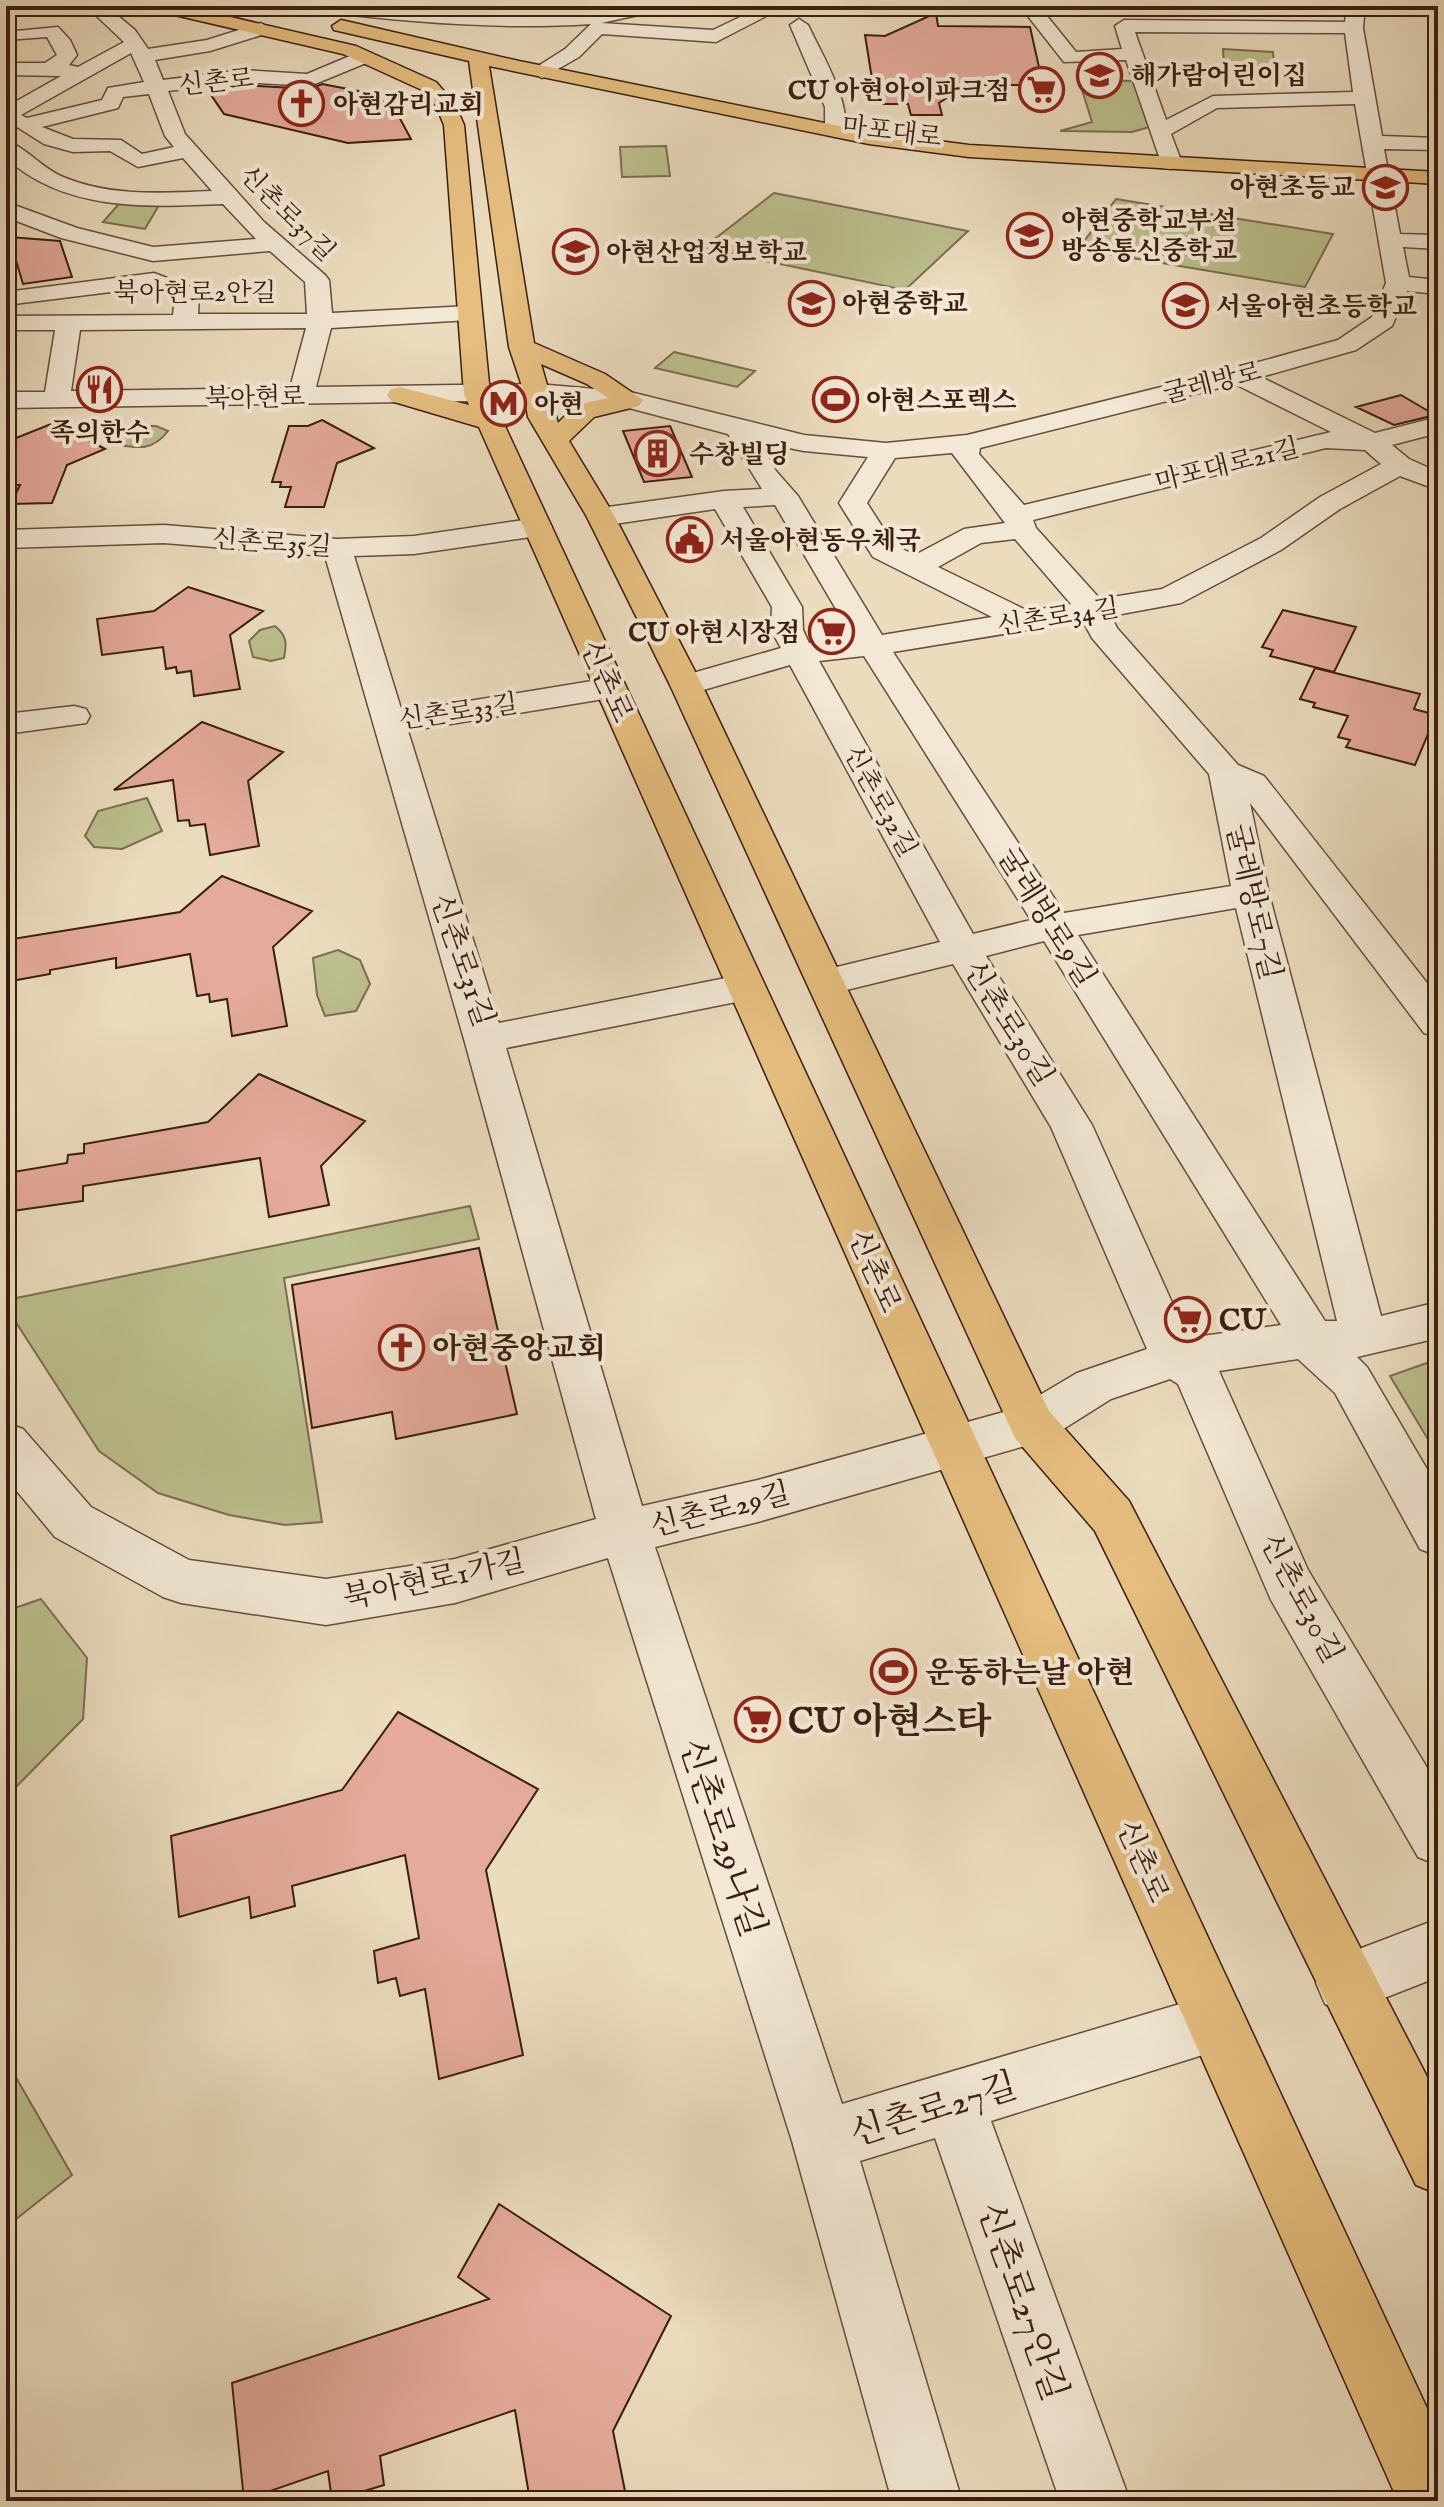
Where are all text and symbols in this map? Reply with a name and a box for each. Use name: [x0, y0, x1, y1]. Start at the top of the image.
school or university icon: 해가람어린이집: [1076, 51, 1124, 99]
place label: 해가람어린이집: [1131, 60, 1307, 93]
street label: 신촌로: [177, 62, 255, 103]
supermarket icon: CU 아현아이파크점: [1017, 66, 1065, 114]
place label: CU 아현아이파크점: [788, 75, 1010, 108]
church icon: 아현감리교회: [278, 80, 326, 128]
place label: 아현감리교회: [333, 89, 484, 122]
street label: 마포대로: [840, 110, 944, 155]
street label: 신촌로37길: [232, 159, 342, 269]
school or university icon: 아현초등교: [1362, 163, 1410, 211]
place label: 아현초등교: [1229, 172, 1355, 205]
place label: 아현중학교부설 방송통신중학교: [1061, 205, 1237, 268]
school or university icon: 아현중학교부설 방송통신중학교: [1006, 211, 1054, 259]
school or university icon: 아현산업정보학교: [551, 228, 599, 276]
place label: 아현산업정보학교: [606, 237, 807, 270]
street label: 북아현로2안길: [114, 277, 276, 310]
school or university icon: 아현중학교: [787, 279, 835, 327]
school or university icon: 서울아현초등학교: [1161, 282, 1209, 330]
place label: 아현중학교: [842, 288, 968, 321]
place label: 서울아현초등학교: [1216, 291, 1417, 324]
street label: 굴레방로: [1160, 355, 1265, 412]
restaurant icon: 족의한수: [76, 365, 124, 413]
sports icon: 아현스포렉스: [811, 376, 859, 424]
metro station icon: 아현: [479, 380, 527, 428]
street label: 북아현로: [205, 381, 306, 416]
place label: 아현스포렉스: [866, 385, 1017, 418]
place label: 아현: [534, 389, 584, 422]
place label: 족의한수: [50, 417, 150, 450]
building icon: 수창빌딩: [634, 430, 682, 478]
street label: 마포대로21길: [1152, 432, 1303, 499]
place label: 수창빌딩: [689, 439, 789, 472]
public building icon: 서울아현동우체국: [665, 516, 713, 564]
street label: 신촌로35길: [211, 523, 333, 564]
place label: 서울아현동우체국: [720, 525, 921, 558]
street label: 신촌로34길: [995, 592, 1122, 643]
supermarket icon: CU 아현시장점: [807, 608, 855, 656]
place label: CU 아현시장점: [628, 617, 800, 650]
street label: 신촌로: [570, 634, 640, 729]
street label: 신촌로33길: [397, 688, 520, 737]
street label: 신촌로32길: [836, 740, 924, 863]
street label: 굴레방로7길: [1216, 821, 1288, 984]
street label: 굴레방로9길: [987, 841, 1103, 995]
street label: 신촌로31길: [421, 889, 502, 1032]
street label: 신촌로30길: [954, 954, 1061, 1094]
street label: 신촌로: [838, 1224, 908, 1319]
supermarket icon: CU: [1164, 1296, 1212, 1344]
place label: CU: [1219, 1303, 1267, 1341]
church icon: 아현중앙교회: [377, 1324, 425, 1372]
place label: 아현중앙교회: [432, 1331, 606, 1369]
street label: 신촌로29길: [646, 1475, 795, 1547]
street label: 신촌로30길: [1250, 1527, 1350, 1670]
street label: 북아현로1가길: [340, 1543, 529, 1619]
sports icon: 운동하는날 아현: [870, 1648, 918, 1696]
place label: 운동하는날 아현: [925, 1655, 1134, 1693]
supermarket icon: CU 아현스타: [733, 1696, 781, 1744]
place label: CU 아현스타: [788, 1700, 991, 1746]
street label: 신촌로29나길: [667, 1733, 775, 1943]
street label: 신촌로: [1106, 1814, 1176, 1909]
street label: 신촌로27길: [845, 2064, 1023, 2158]
street label: 신촌로27안길: [966, 2197, 1077, 2407]

